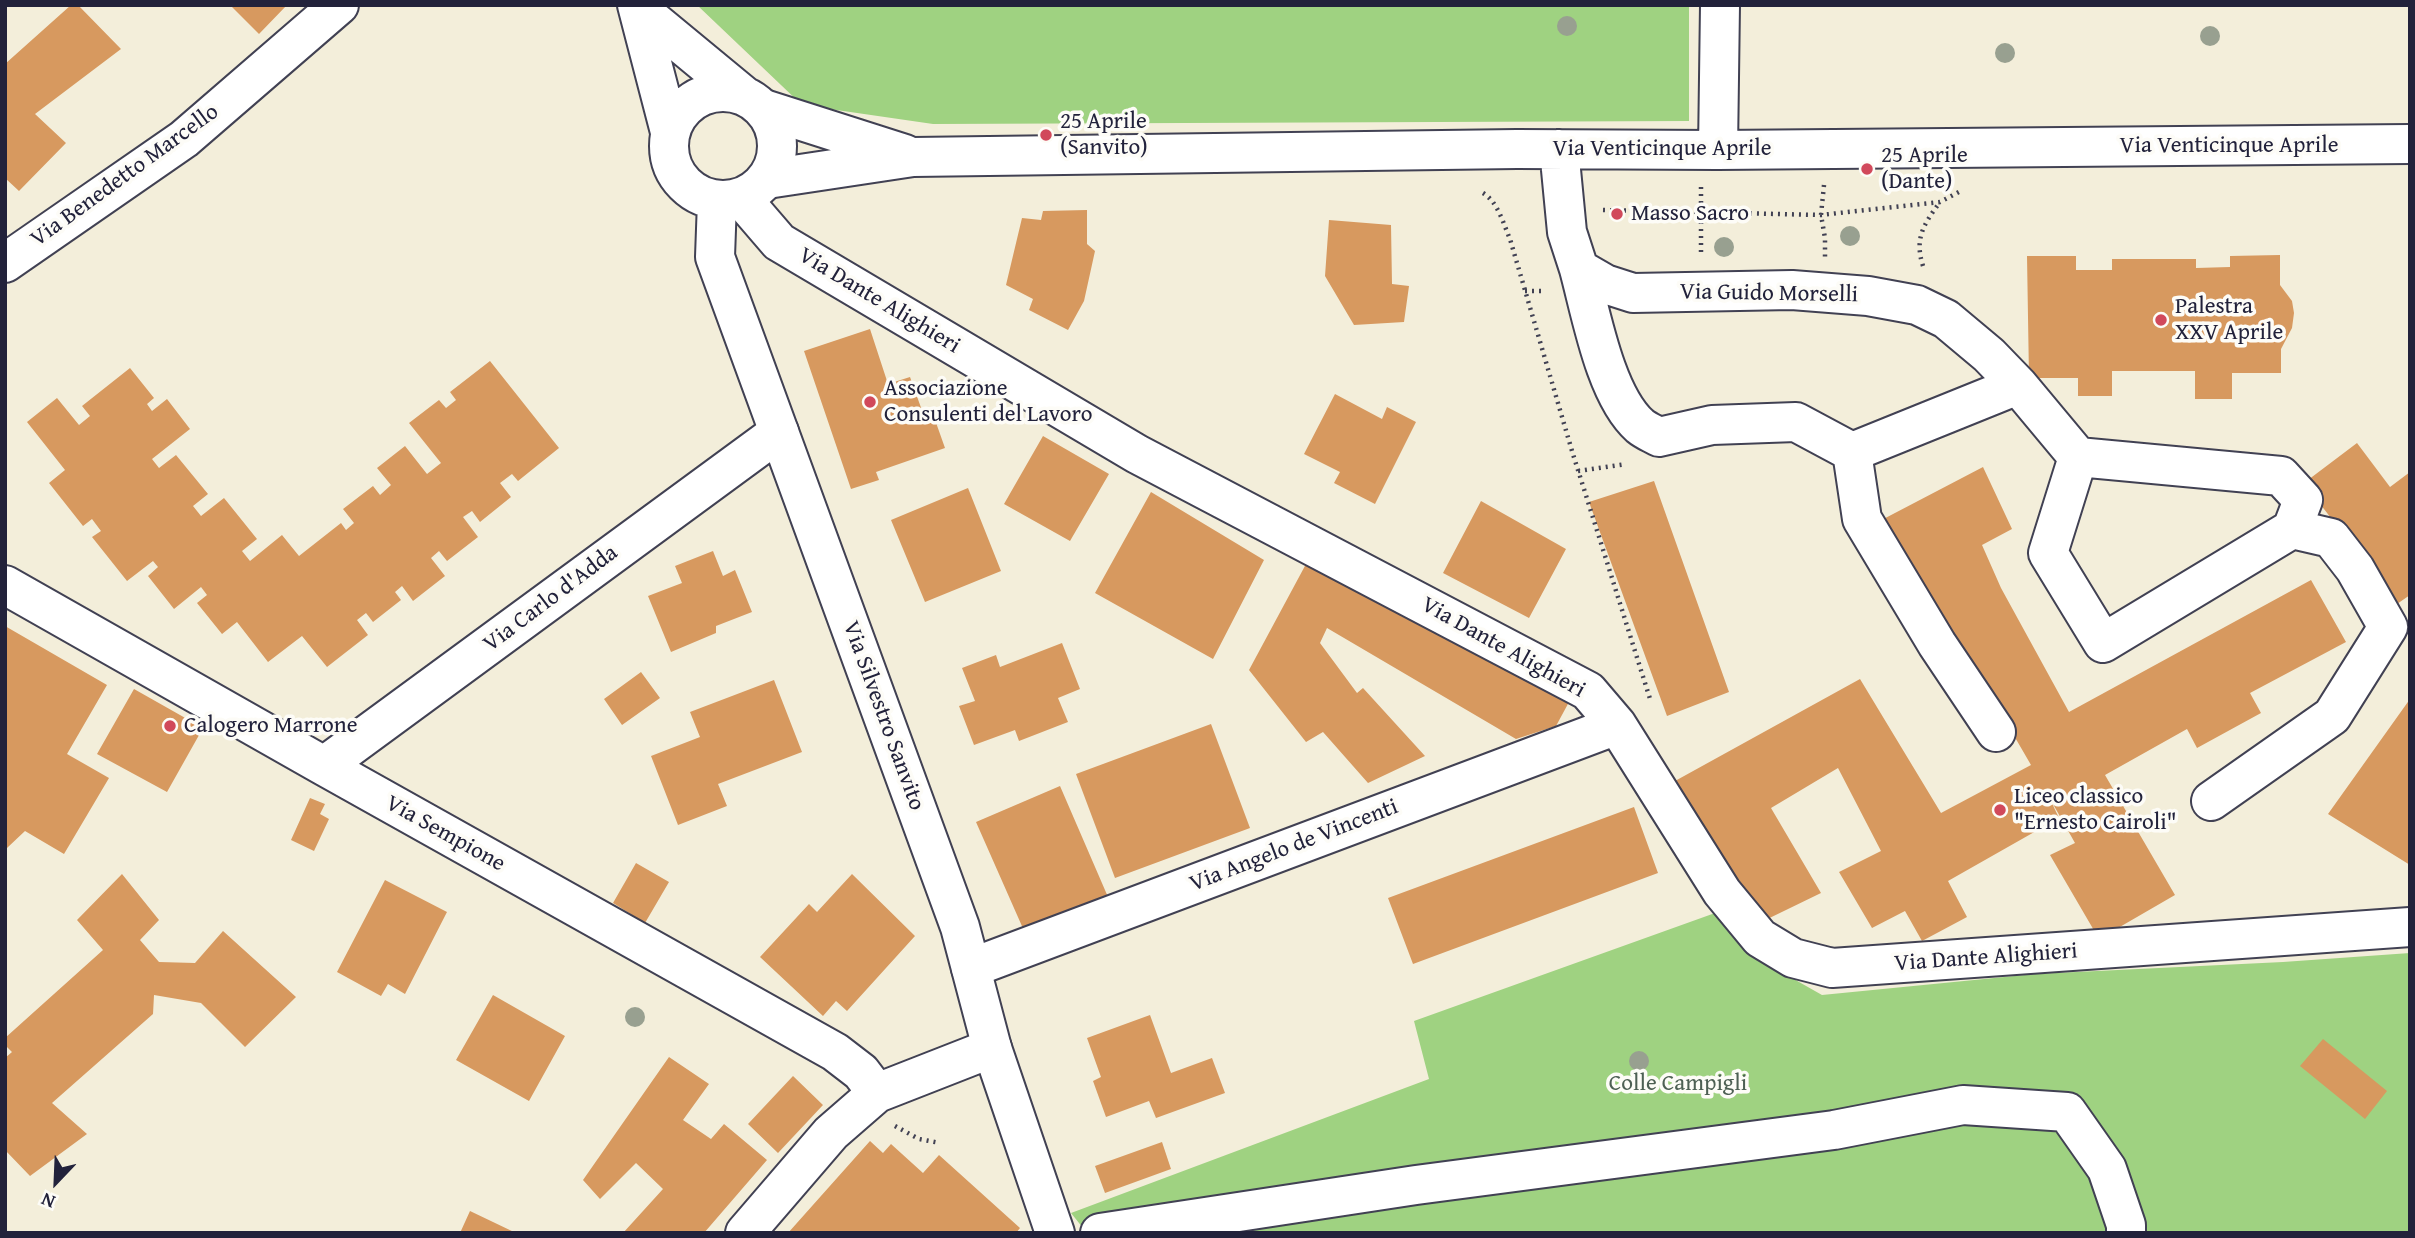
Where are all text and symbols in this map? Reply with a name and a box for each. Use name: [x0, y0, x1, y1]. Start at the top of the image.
street label: Via Benedetto Marcello: [26, 99, 224, 253]
place label: 25 Aprile (Sanvito): [1060, 108, 1148, 162]
marker: 25 Aprile (Sanvito): [1038, 127, 1054, 143]
street label: Via Venticinque Aprile: [2120, 132, 2338, 160]
street label: Via Venticinque Aprile: [1553, 135, 1771, 163]
place label: 25 Aprile (Dante): [1881, 142, 1968, 196]
marker: 25 Aprile (Dante): [1859, 161, 1875, 177]
place label: Masso Sacro: [1631, 200, 1749, 228]
marker: Masso Sacro: [1609, 206, 1625, 222]
street label: Via Dante Alighieri: [793, 242, 965, 360]
street label: Via Guido Morselli: [1680, 279, 1858, 309]
place label: Palestra XXV Aprile: [2175, 293, 2283, 347]
marker: Palestra XXV Aprile: [2153, 312, 2169, 328]
place label: Associazione Consulenti del Lavoro: [884, 375, 1092, 429]
marker: Associazione Consulenti del Lavoro: [862, 394, 878, 410]
street label: Via Carlo d'Adda: [478, 539, 624, 659]
street label: Via Dante Alighieri: [1416, 591, 1590, 705]
street label: Via Silvestro Sanvito: [836, 618, 930, 814]
place label: Calogero Marrone: [184, 712, 358, 740]
marker: Calogero Marrone: [162, 718, 178, 734]
place label: Liceo classico "Ernesto Cairoli": [2014, 783, 2177, 837]
street label: Via Sempione: [380, 790, 510, 878]
street label: Via Angelo de Vincenti: [1186, 794, 1402, 898]
marker: Liceo classico "Ernesto Cairoli": [1992, 802, 2008, 818]
street label: Via Dante Alighieri: [1893, 938, 2079, 978]
park label: Colle Campigli: [1609, 1070, 1747, 1098]
north arrow: [21, 1147, 91, 1217]
text: N: [36, 1186, 59, 1217]

